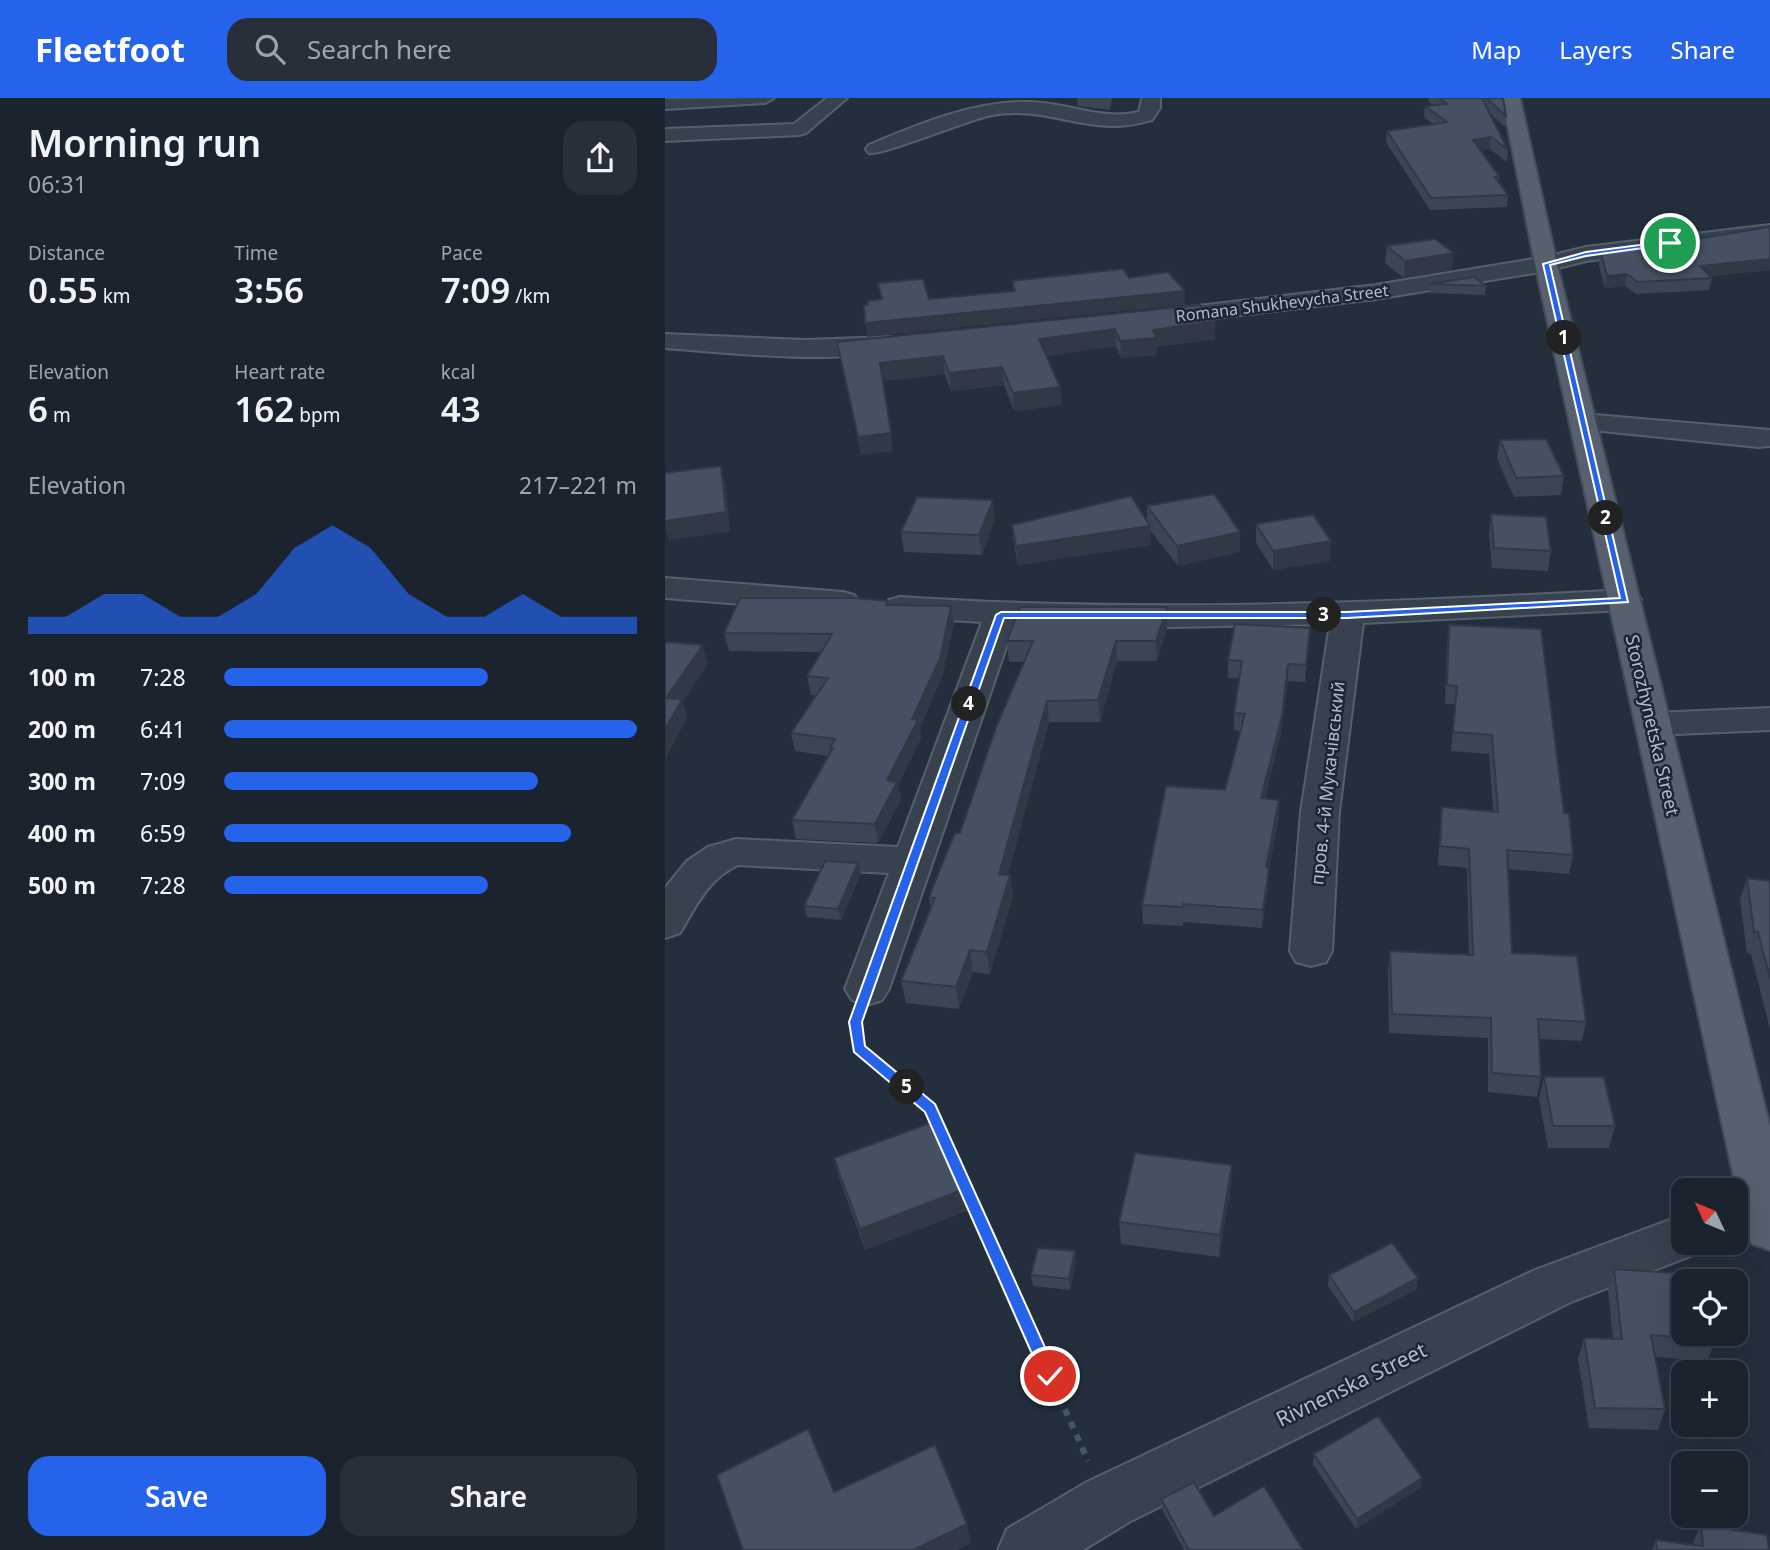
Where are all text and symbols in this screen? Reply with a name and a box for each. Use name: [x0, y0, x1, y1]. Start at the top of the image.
search box: [227, 18, 717, 81]
text: Fleetfoot: [35, 27, 185, 72]
icon: search: [251, 30, 289, 68]
text: Search here: [307, 31, 452, 67]
text: Map: [1471, 33, 1521, 66]
text: Layers: [1559, 33, 1633, 66]
text: Share: [1671, 33, 1735, 66]
text: Morning run: [28, 116, 261, 168]
button: share: [563, 121, 637, 195]
text: 06:31: [28, 168, 87, 200]
pin: [1640, 213, 1700, 273]
icon: arrive: [1651, 224, 1689, 262]
text: Distance: [28, 240, 105, 266]
text: Time: [234, 240, 278, 266]
text: Pace: [441, 240, 483, 266]
text: 0.55: [28, 266, 98, 313]
text: 3:56: [234, 266, 304, 313]
text: 7:09: [441, 266, 510, 313]
street label: Romana Shukhevycha Street: [1174, 279, 1390, 327]
text: km: [98, 283, 131, 309]
text: /km: [510, 283, 550, 309]
pin: 1: [1546, 320, 1581, 356]
text: 1: [1558, 324, 1569, 350]
text: Elevation: [28, 359, 109, 385]
text: Heart rate: [234, 359, 325, 385]
text: kcal: [441, 359, 475, 385]
text: 6: [28, 385, 48, 432]
text: 162: [234, 385, 294, 432]
text: 43: [441, 385, 481, 432]
text: m: [48, 402, 71, 428]
text: bpm: [294, 402, 340, 428]
text: Elevation: [28, 469, 126, 501]
text: 217–221 m: [519, 469, 637, 501]
pin: 2: [1588, 500, 1623, 536]
text: 2: [1600, 504, 1611, 530]
pin: 3: [1307, 598, 1341, 632]
text: 3: [1318, 601, 1329, 627]
street label: Storozhynetska Street: [1621, 632, 1686, 818]
text: 100 m: [28, 661, 96, 693]
text: 7:28: [140, 661, 186, 693]
street label: пров. 4-й Мукачівський: [1304, 680, 1350, 886]
pin: 4: [951, 686, 987, 722]
text: 4: [963, 690, 974, 716]
text: 200 m: [28, 713, 96, 745]
text: 6:41: [140, 713, 186, 745]
text: 300 m: [28, 765, 96, 797]
text: 7:09: [140, 765, 186, 797]
text: 400 m: [28, 817, 96, 849]
text: 6:59: [140, 817, 186, 849]
text: 500 m: [28, 869, 96, 901]
text: 7:28: [140, 869, 186, 901]
pin: 5: [889, 1070, 925, 1104]
text: 5: [901, 1073, 912, 1099]
north arrow: [1671, 1178, 1748, 1255]
map controls: [1671, 1178, 1748, 1528]
button: locate: [1671, 1269, 1748, 1346]
street label: Rivnenska Street: [1271, 1335, 1431, 1433]
pin: [1020, 1346, 1080, 1406]
icon: check: [1031, 1357, 1069, 1395]
button: +: [1671, 1360, 1748, 1437]
button: −: [1671, 1451, 1748, 1528]
button: Save: [28, 1456, 326, 1536]
button: Share: [340, 1456, 637, 1536]

